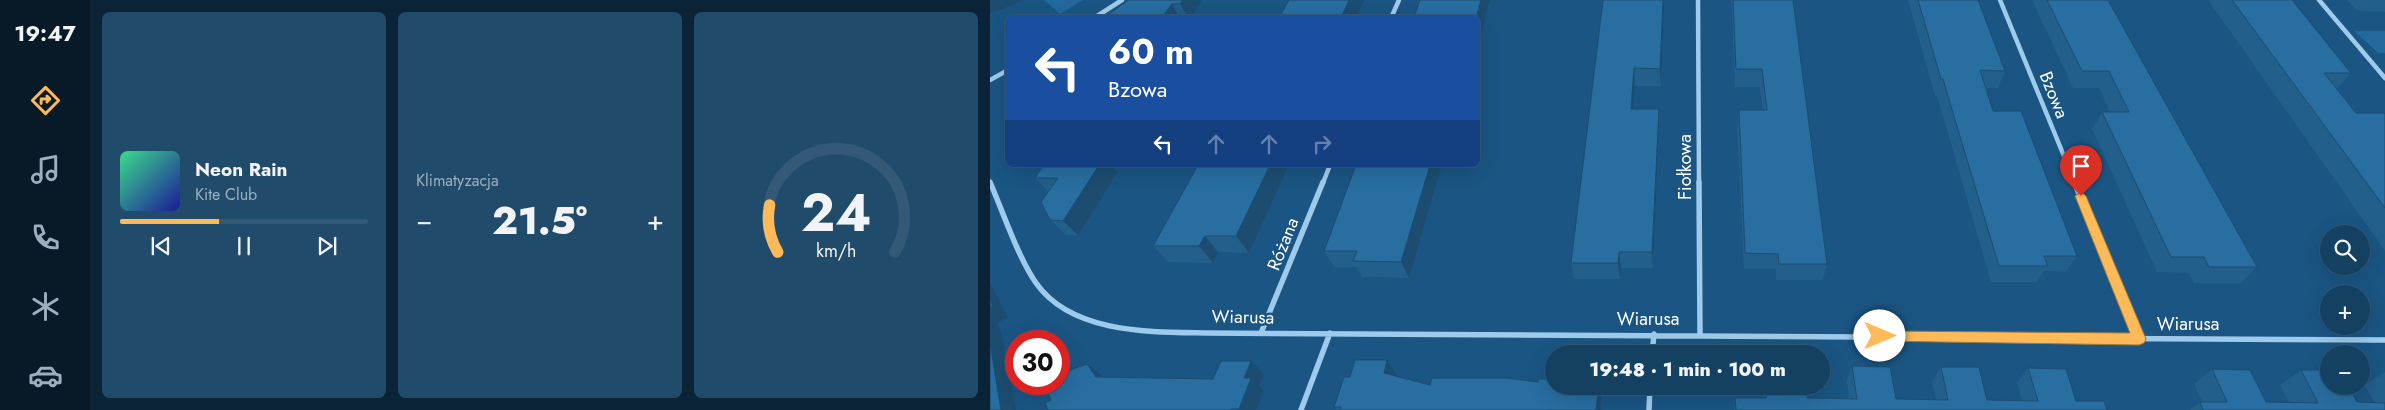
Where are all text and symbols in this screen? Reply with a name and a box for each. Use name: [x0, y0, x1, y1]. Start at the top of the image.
text: 19:47: [14, 17, 76, 49]
text: 60 m: [1108, 27, 1194, 77]
icon: left: [1025, 35, 1090, 100]
street label: Bzowa: [2033, 68, 2075, 122]
text: Bzowa: [1108, 73, 1167, 105]
icon: directions: [28, 83, 63, 118]
icon: left: [1149, 130, 1177, 158]
icon: ahead: [1202, 130, 1230, 158]
icon: ahead: [1255, 130, 1283, 158]
icon: right: [1308, 130, 1336, 158]
street label: Fiołkowa: [1672, 134, 1698, 200]
pin: [2060, 145, 2102, 196]
icon: music: [28, 152, 63, 187]
icon: arrive: [2067, 152, 2095, 180]
text: Neon Rain: [195, 156, 288, 183]
text: Klimatyzacja: [416, 169, 499, 192]
text: 24: [801, 175, 871, 251]
text: Kite Club: [195, 183, 257, 206]
text: 21.5°: [492, 193, 587, 248]
text: −: [416, 200, 433, 241]
text: +: [647, 200, 664, 241]
street label: Różana: [1261, 214, 1305, 274]
icon: phone: [28, 220, 63, 255]
map controls: [2320, 225, 2370, 395]
button: search: [2320, 225, 2370, 275]
icon: previous: [147, 232, 175, 260]
icon: pause: [230, 232, 258, 260]
icon: next: [313, 232, 341, 260]
text: km/h: [816, 238, 856, 264]
button: +: [2320, 285, 2370, 335]
icon: climate: [28, 289, 63, 324]
street label: Wiarusa: [1211, 303, 1275, 331]
street label: Wiarusa: [1617, 306, 1679, 332]
position arrow: [1853, 309, 1905, 361]
street label: Wiarusa: [2157, 311, 2219, 337]
speed limit sign: 30: [1005, 330, 1070, 395]
button: −: [2320, 345, 2370, 395]
text: 19:48 · 1 min · 100 m: [1589, 356, 1786, 383]
icon: car: [28, 358, 63, 393]

